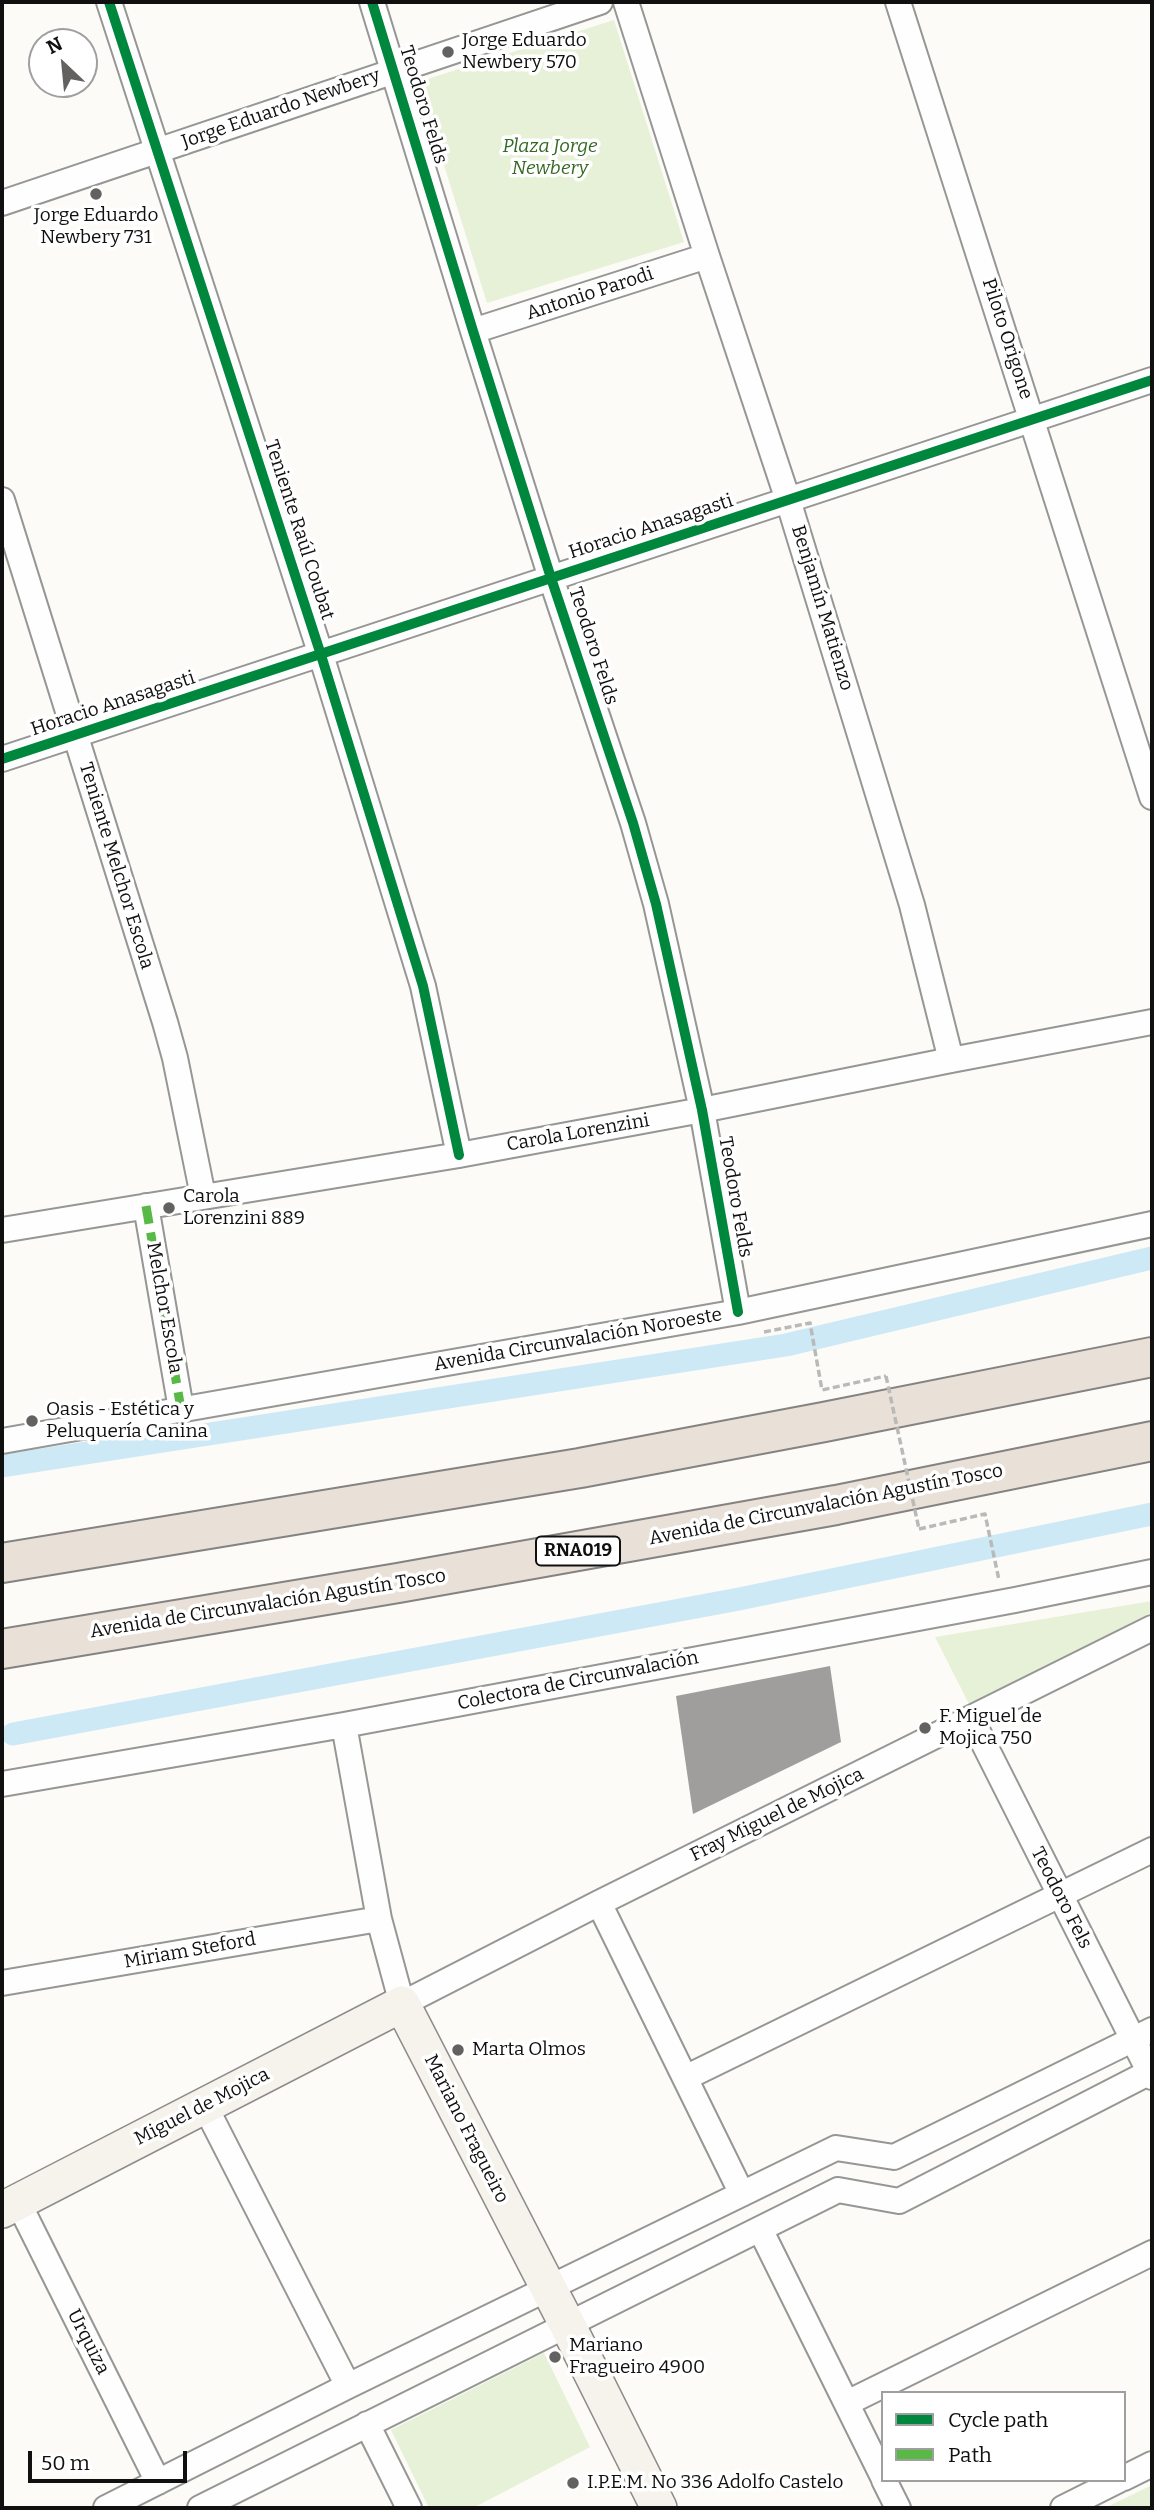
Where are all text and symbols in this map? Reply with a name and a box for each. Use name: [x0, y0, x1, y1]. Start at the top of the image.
north arrow: [28, 28, 98, 98]
place label: Jorge Eduardo Newbery 570: [462, 30, 587, 74]
text: N: [43, 32, 66, 59]
street label: Teodoro Felds: [394, 43, 452, 167]
marker: Jorge Eduardo Newbery 570: [440, 44, 456, 60]
street label: Jorge Eduardo Newbery: [179, 64, 383, 154]
park label: Plaza Jorge Newbery: [502, 136, 598, 180]
marker: Jorge Eduardo Newbery 731: [88, 186, 104, 202]
place label: Jorge Eduardo Newbery 731: [34, 205, 158, 249]
street label: Antonio Parodi: [524, 263, 656, 325]
street label: Piloto Origone: [977, 276, 1037, 402]
street label: Teniente Raúl Coubat: [259, 437, 339, 623]
street label: Horacio Anasagasti: [566, 490, 736, 564]
street label: Benjamín Matienzo: [786, 523, 858, 693]
street label: Teodoro Felds: [563, 584, 623, 708]
street label: Horacio Anasagasti: [28, 667, 198, 741]
street label: Teniente Melchor Escola: [74, 760, 158, 972]
street label: Carola Lorenzini: [505, 1109, 651, 1157]
street label: Teodoro Felds: [713, 1135, 757, 1259]
place label: Carola Lorenzini 889: [183, 1186, 305, 1230]
marker: Carola Lorenzini 889: [161, 1200, 177, 1216]
street label: Melchor Escola: [141, 1240, 187, 1376]
street label: Avenida Circunvalación Noroeste: [432, 1303, 724, 1377]
place label: Oasis - Estética y Peluquería Canina: [46, 1399, 208, 1443]
marker: Oasis - Estética y Peluquería Canina: [24, 1413, 40, 1429]
street label: Avenida de Circunvalación Agustín Tosco: [647, 1459, 1005, 1551]
road number: RNA019: [536, 1536, 620, 1566]
street label: Avenida de Circunvalación Agustín Tosco: [88, 1565, 448, 1643]
street label: Colectora de Circunvalación: [456, 1646, 700, 1716]
place label: F. Miguel de Mojica 750: [939, 1706, 1042, 1750]
marker: F. Miguel de Mojica 750: [917, 1720, 933, 1736]
street label: Fray Miguel de Mojica: [687, 1763, 867, 1867]
street label: Teodoro Fels: [1026, 1843, 1096, 1953]
street label: Miriam Steford: [122, 1928, 258, 1974]
place label: Marta Olmos: [472, 2039, 586, 2061]
marker: Marta Olmos: [450, 2042, 466, 2058]
street label: Mariano Fragueiro: [419, 2051, 513, 2207]
street label: Miguel de Mojica: [131, 2063, 273, 2151]
street label: Urquiza: [62, 2306, 114, 2378]
place label: Mariano Fragueiro 4900: [569, 2335, 705, 2379]
marker: Mariano Fragueiro 4900: [547, 2349, 563, 2365]
legend: [881, 2391, 1126, 2482]
text: Cycle path: [948, 2407, 1048, 2433]
scale bar: [32, 2436, 191, 2480]
text: Path: [948, 2442, 992, 2468]
text: 50 m: [41, 2450, 90, 2476]
place label: I.P.E.M. No 336 Adolfo Castelo: [587, 2472, 843, 2494]
marker: I.P.E.M. No 336 Adolfo Castelo: [565, 2475, 581, 2491]

